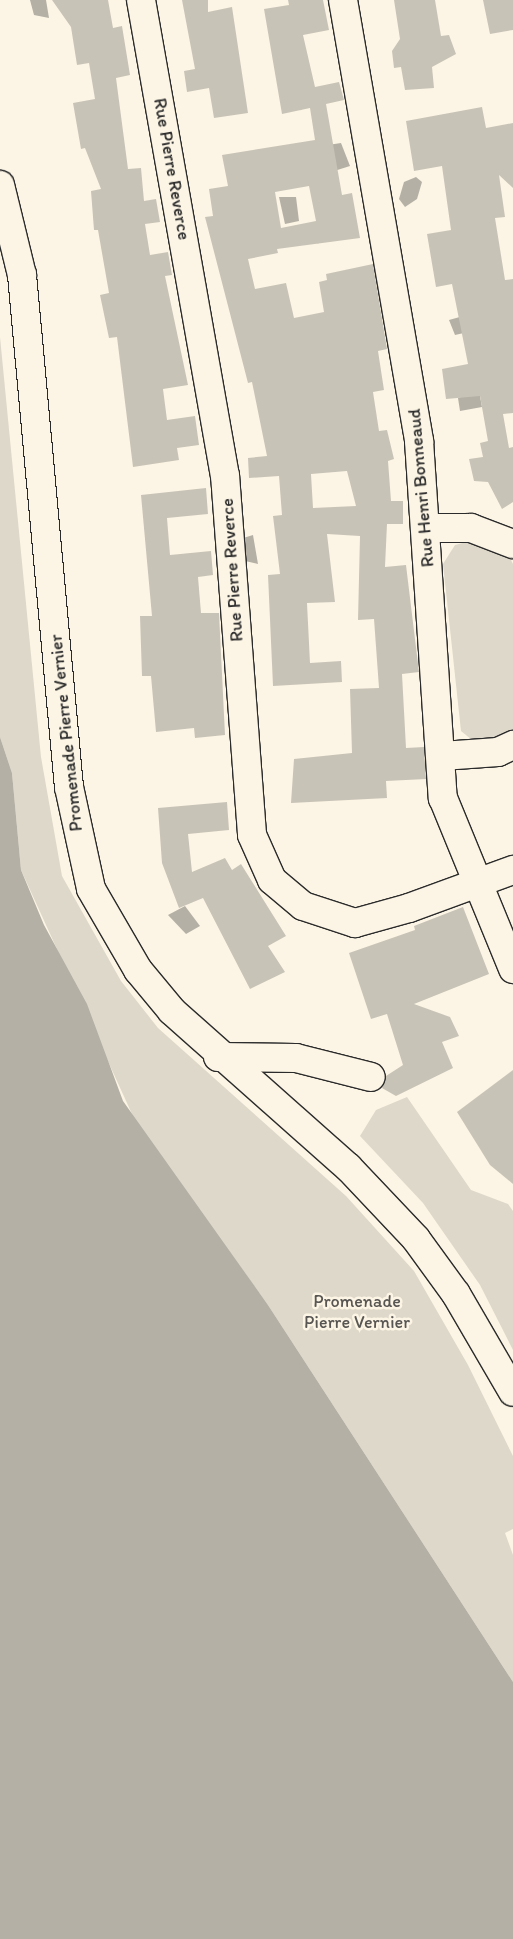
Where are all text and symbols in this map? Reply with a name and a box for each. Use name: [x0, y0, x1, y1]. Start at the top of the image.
street label: Rue Pierre Reverce: [149, 96, 195, 242]
street label: Rue Henri Bonneaud: [403, 408, 439, 568]
street label: Rue Pierre Reverce: [216, 498, 248, 642]
street label: Promenade Pierre Vernier: [45, 634, 87, 832]
park label: Promenade Pierre Vernier: [304, 1291, 410, 1334]

